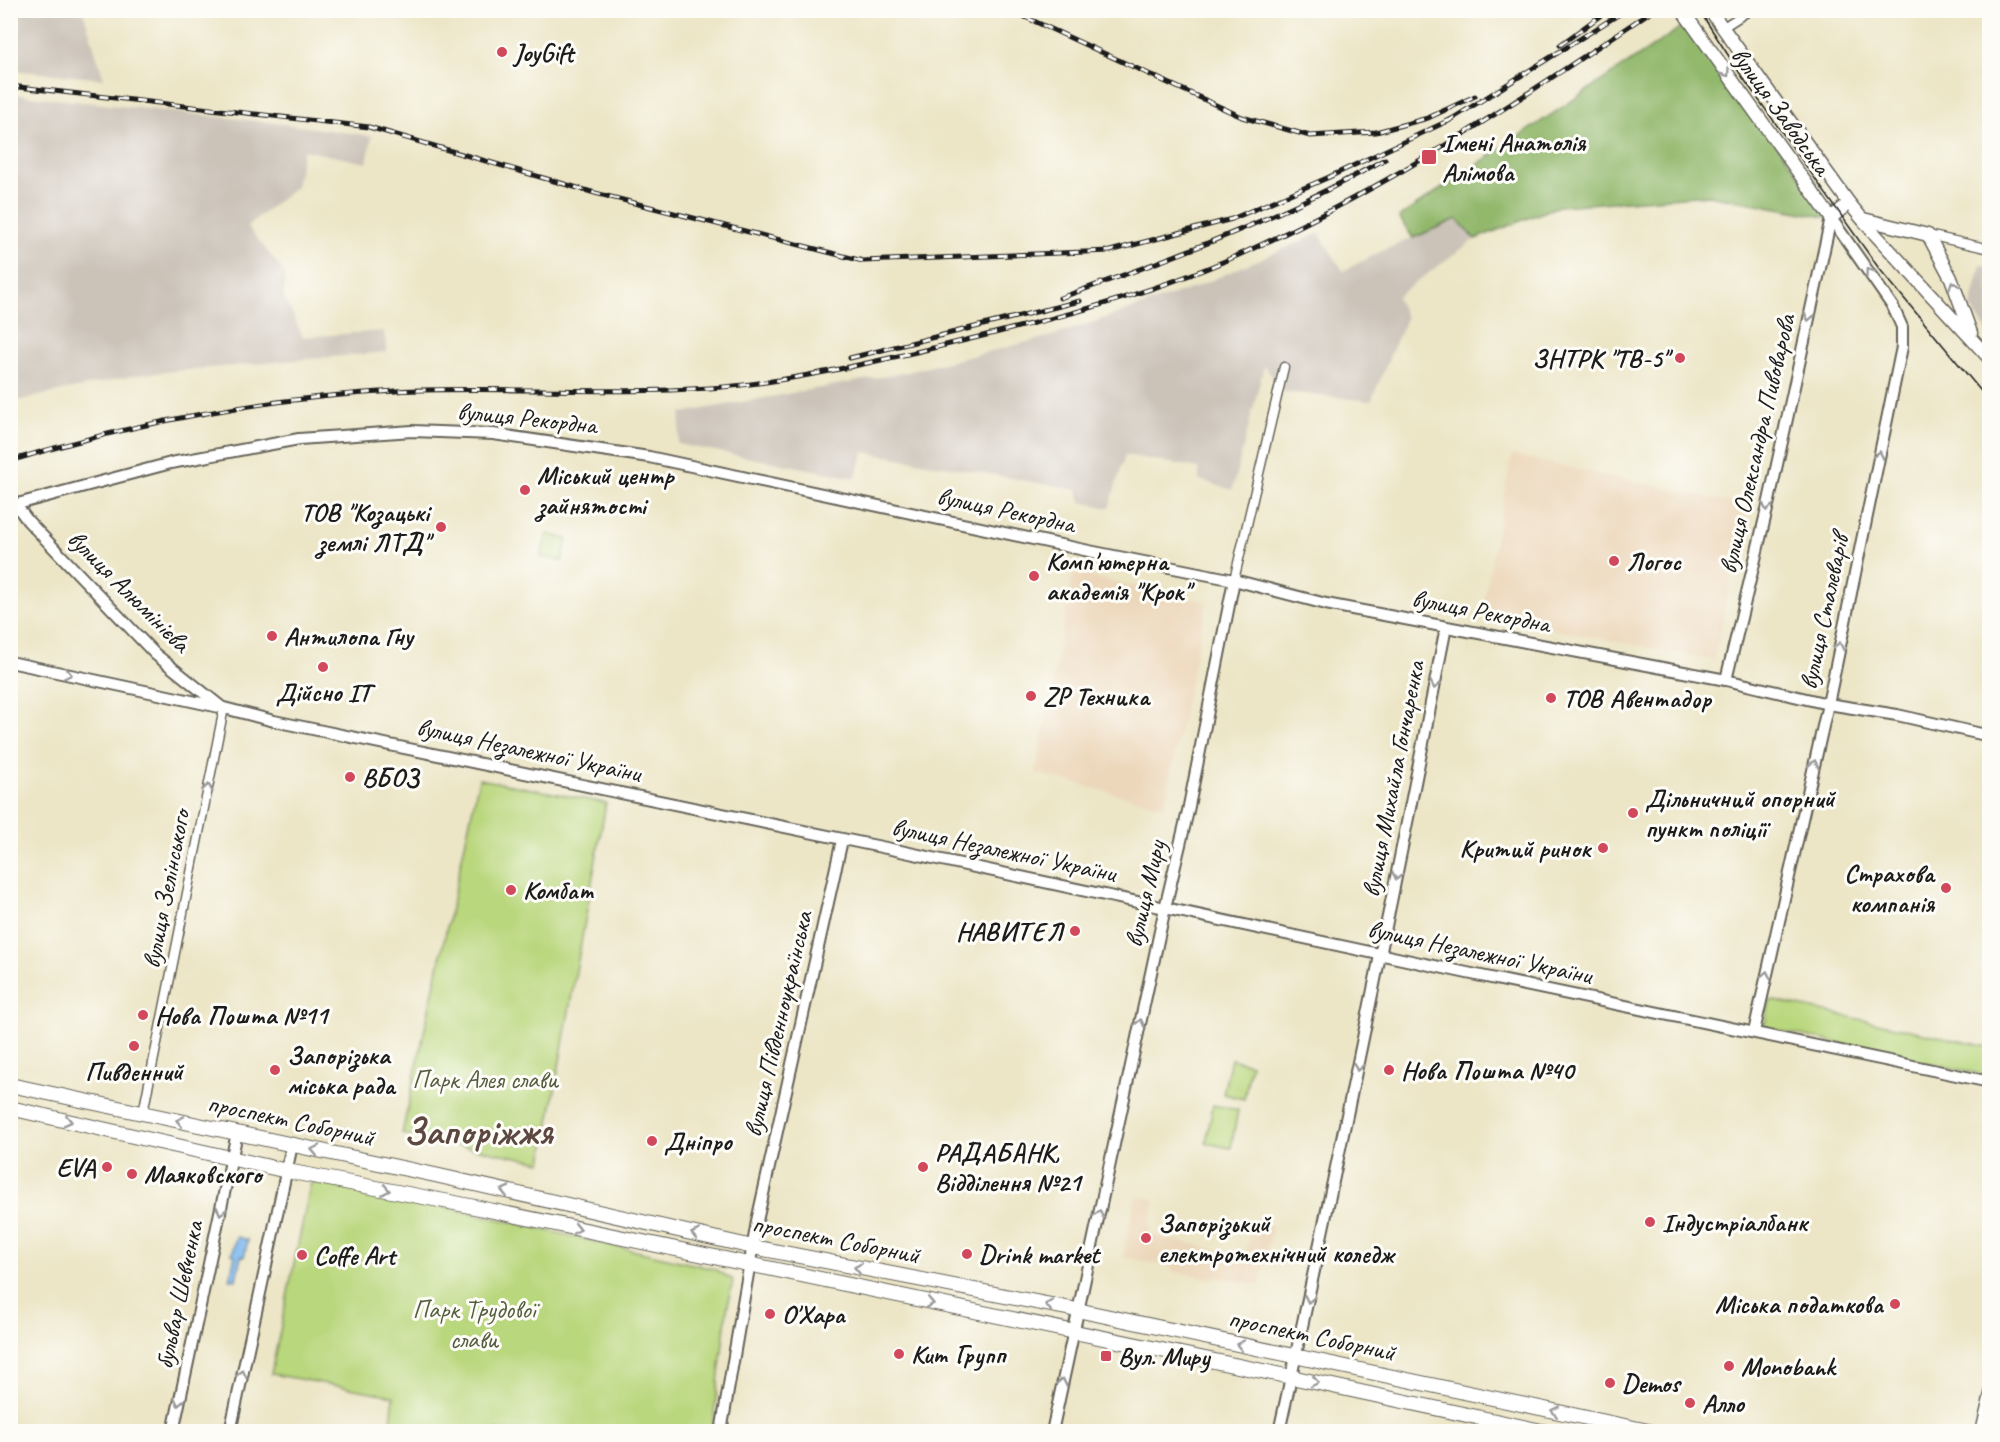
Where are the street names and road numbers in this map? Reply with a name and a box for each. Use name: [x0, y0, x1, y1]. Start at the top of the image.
street label: вулиця Заводська: [1723, 40, 1840, 183]
street label: вулиця Олександра Пивоварова: [1711, 310, 1803, 577]
street label: вулиця Рекордна: [456, 394, 601, 442]
street label: вулиця Рекордна: [934, 479, 1080, 541]
street label: вулиця Алюмінієва: [60, 522, 199, 661]
street label: вулиця Сталеварів: [1792, 526, 1858, 692]
street label: вулиця Рекордна: [1409, 581, 1555, 641]
street label: вулиця Михайла Гончаренка: [1354, 657, 1432, 900]
street label: вулиця Незалежної України: [414, 710, 645, 791]
street label: вулиця Зелінського: [134, 804, 198, 971]
street label: вулиця Незалежної України: [889, 810, 1120, 891]
street label: вулиця Миру: [1117, 836, 1174, 950]
street label: вулиця Південноукраїнська: [736, 906, 820, 1140]
street label: вулиця Незалежної України: [1365, 912, 1596, 993]
street label: проспект Соборний: [205, 1086, 380, 1154]
street label: проспект Соборний: [750, 1207, 925, 1272]
street label: бульвар Шевченка: [147, 1217, 211, 1372]
street label: проспект Соборний: [1226, 1301, 1401, 1369]

